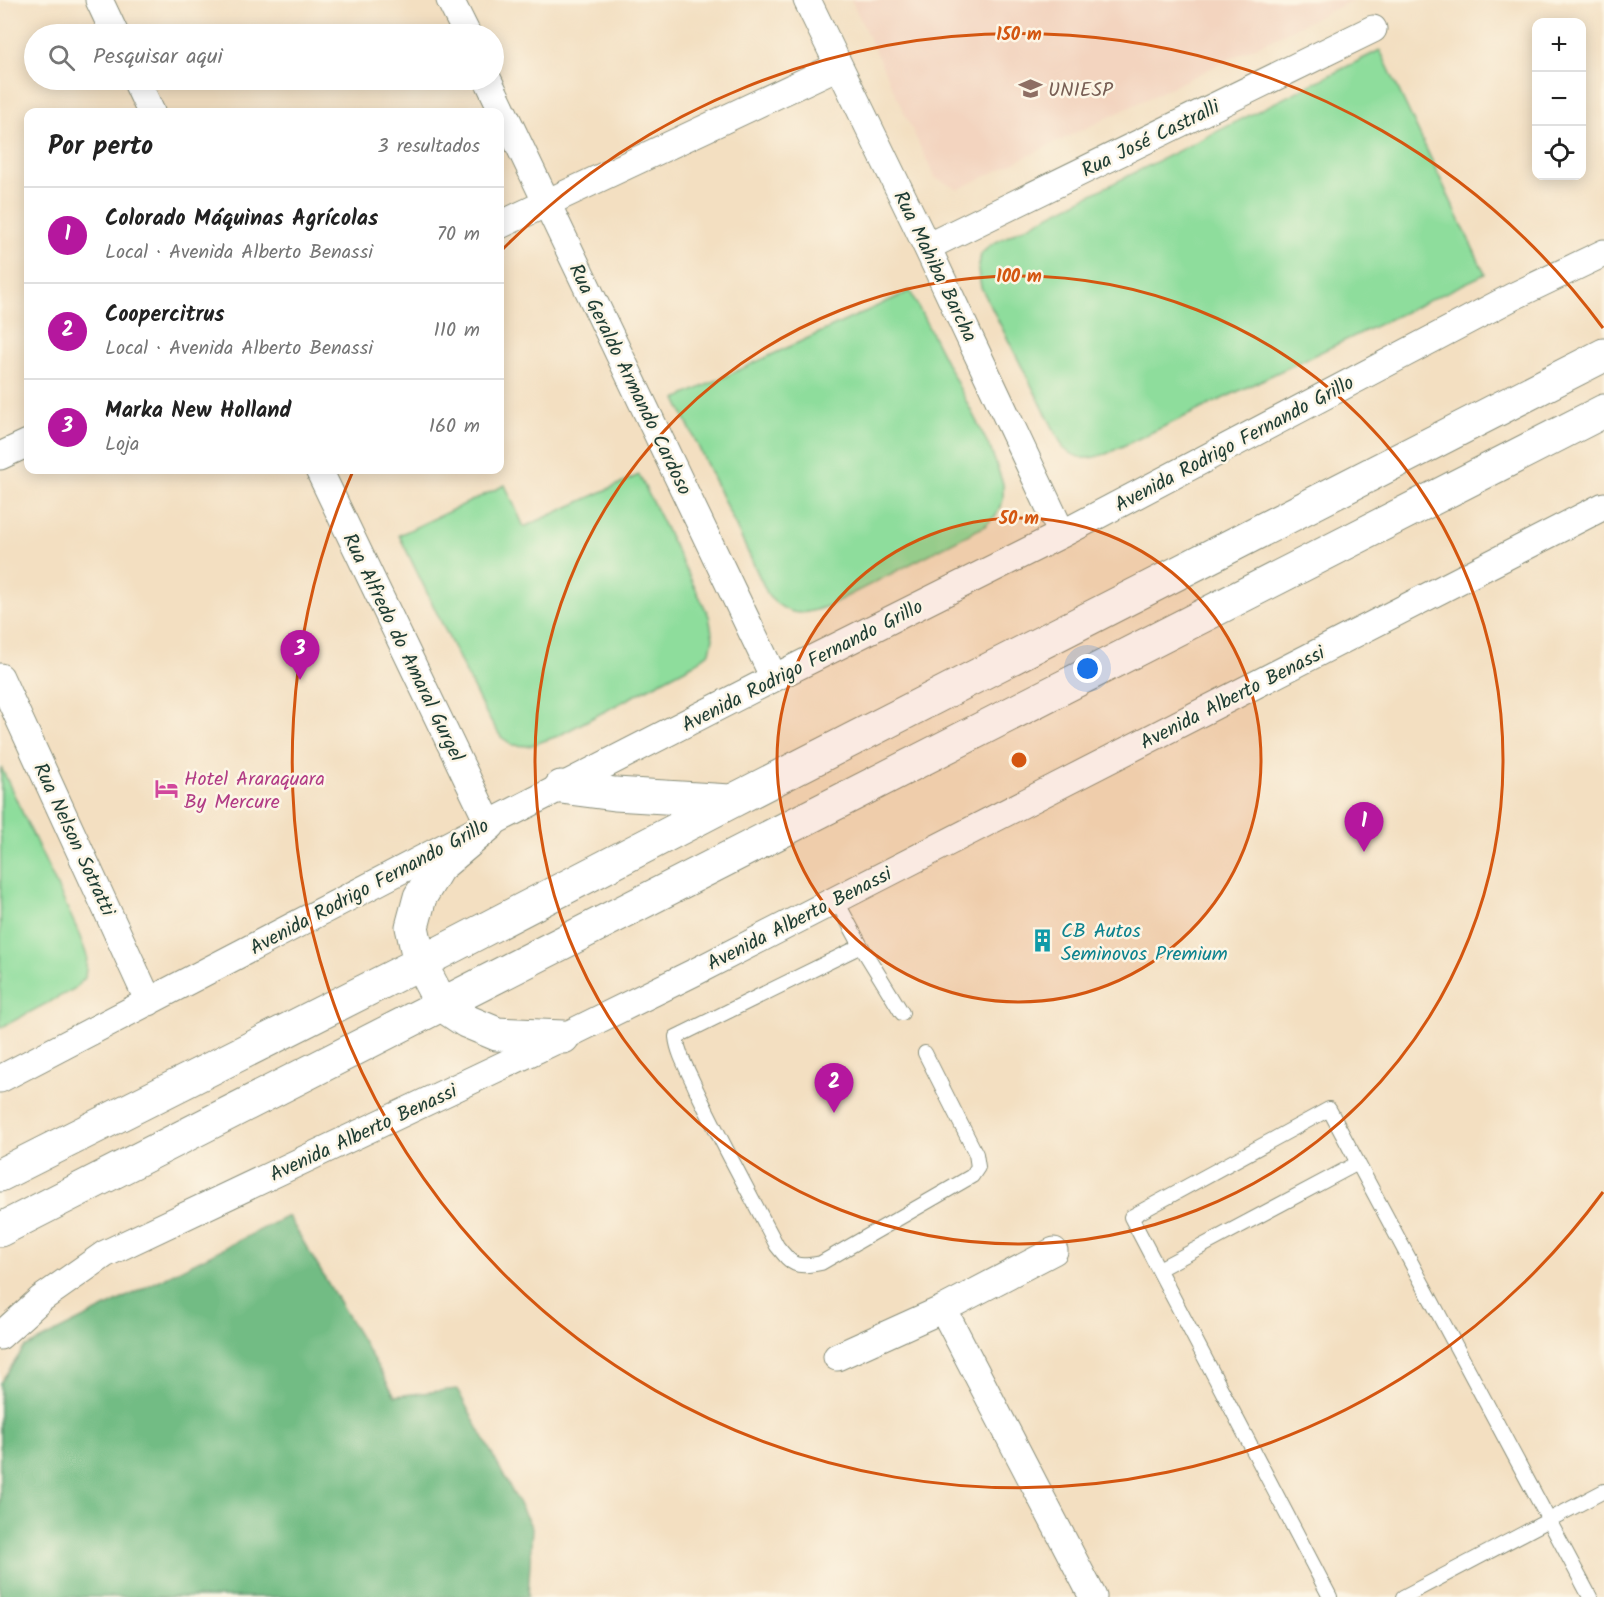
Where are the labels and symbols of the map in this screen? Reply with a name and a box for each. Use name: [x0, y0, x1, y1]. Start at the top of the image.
text: 150 m: [996, 21, 1042, 50]
place label: UNIESP: [1048, 75, 1114, 107]
school or university icon: UNIESP: [1017, 76, 1043, 102]
street label: Rua José Castralli: [1076, 92, 1227, 187]
street label: Rua Mahiba Barcha: [884, 186, 985, 348]
street label: Rua Geraldo Armando Cardoso: [559, 259, 699, 501]
text: 100 m: [996, 263, 1042, 292]
street label: Avenida Rodrigo Fernando Grillo: [1109, 368, 1360, 522]
text: 50 m: [998, 505, 1039, 534]
street label: Rua Alfredo do Amaral Gurgel: [333, 528, 472, 768]
street label: Avenida Rodrigo Fernando Grillo: [677, 592, 929, 742]
pin: 3: [280, 630, 320, 680]
street label: Avenida Alberto Benassi: [1135, 638, 1332, 759]
your location: [1073, 654, 1102, 683]
centre of rings: [1009, 750, 1029, 770]
street label: Rua Nelson Sotratti: [24, 758, 123, 923]
place label: Hotel Araraquara By Mercure: [184, 764, 325, 819]
hotel icon: Hotel Araraquara By Mercure: [153, 776, 179, 802]
pin: 1: [1344, 802, 1384, 852]
street label: Avenida Rodrigo Fernando Grillo: [244, 811, 495, 965]
street label: Avenida Alberto Benassi: [702, 859, 899, 980]
place label: CB Autos Seminovos Premium: [1061, 916, 1228, 971]
building icon: CB Autos Seminovos Premium: [1030, 928, 1056, 954]
pin: 2: [814, 1064, 854, 1113]
street label: Avenida Alberto Benassi: [265, 1076, 464, 1191]

